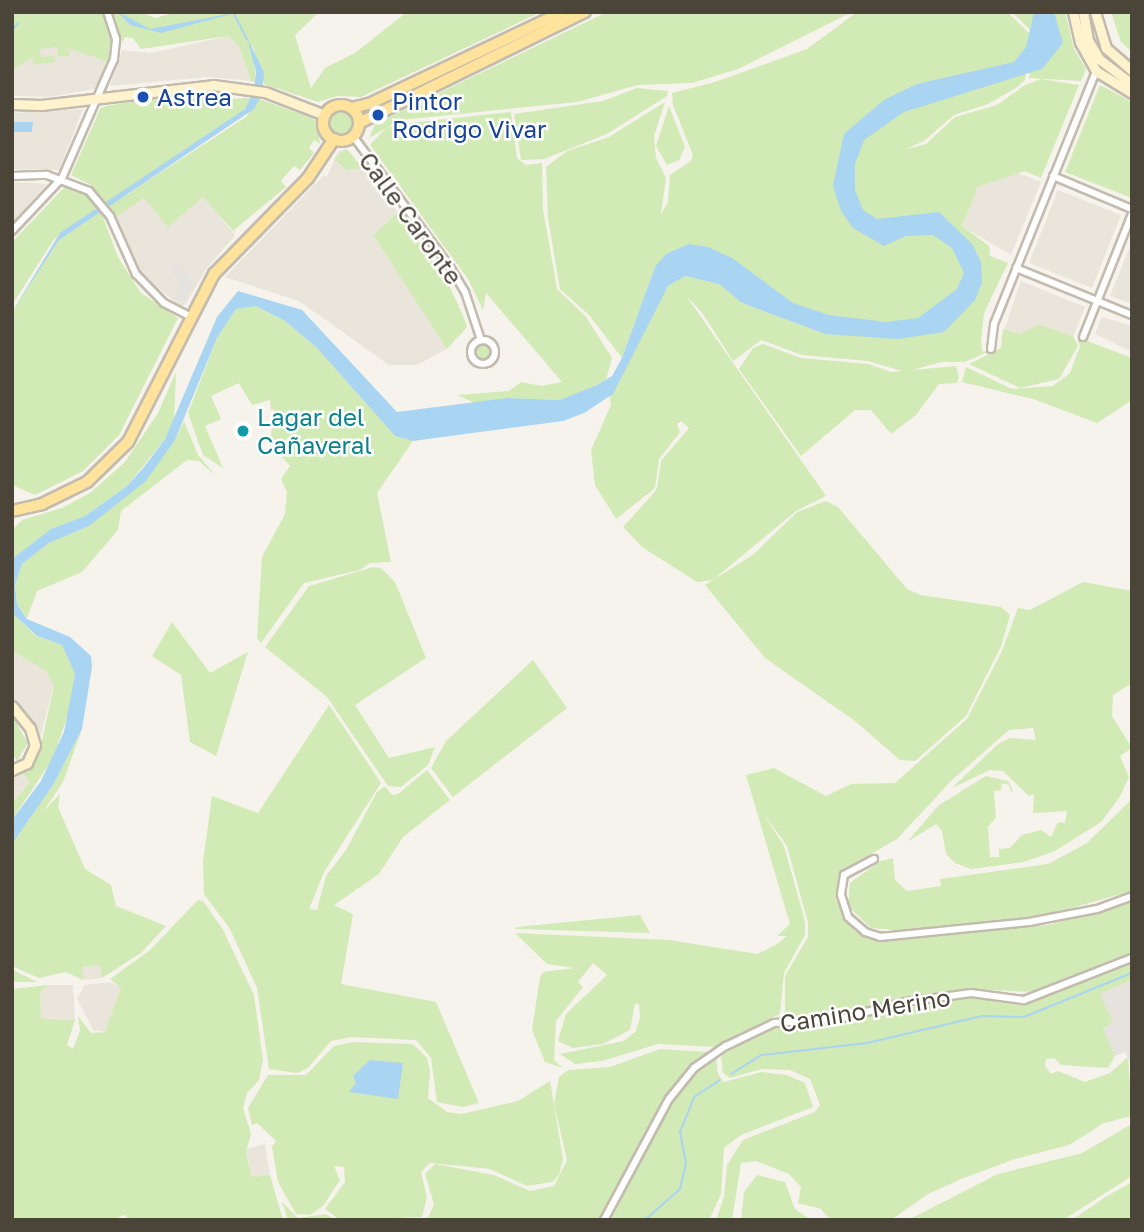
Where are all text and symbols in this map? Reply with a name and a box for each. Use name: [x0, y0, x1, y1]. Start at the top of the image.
place label: Astrea: [157, 83, 232, 111]
place label: Pintor Rodrigo Vivar: [392, 87, 546, 143]
marker: Astrea: [135, 89, 151, 105]
marker: Pintor Rodrigo Vivar: [370, 107, 386, 123]
street label: Calle Caronte: [353, 146, 469, 290]
place label: Lagar del Cañaveral: [257, 403, 372, 459]
marker: Lagar del Cañaveral: [235, 423, 251, 439]
street label: Camino Merino: [778, 982, 952, 1038]

